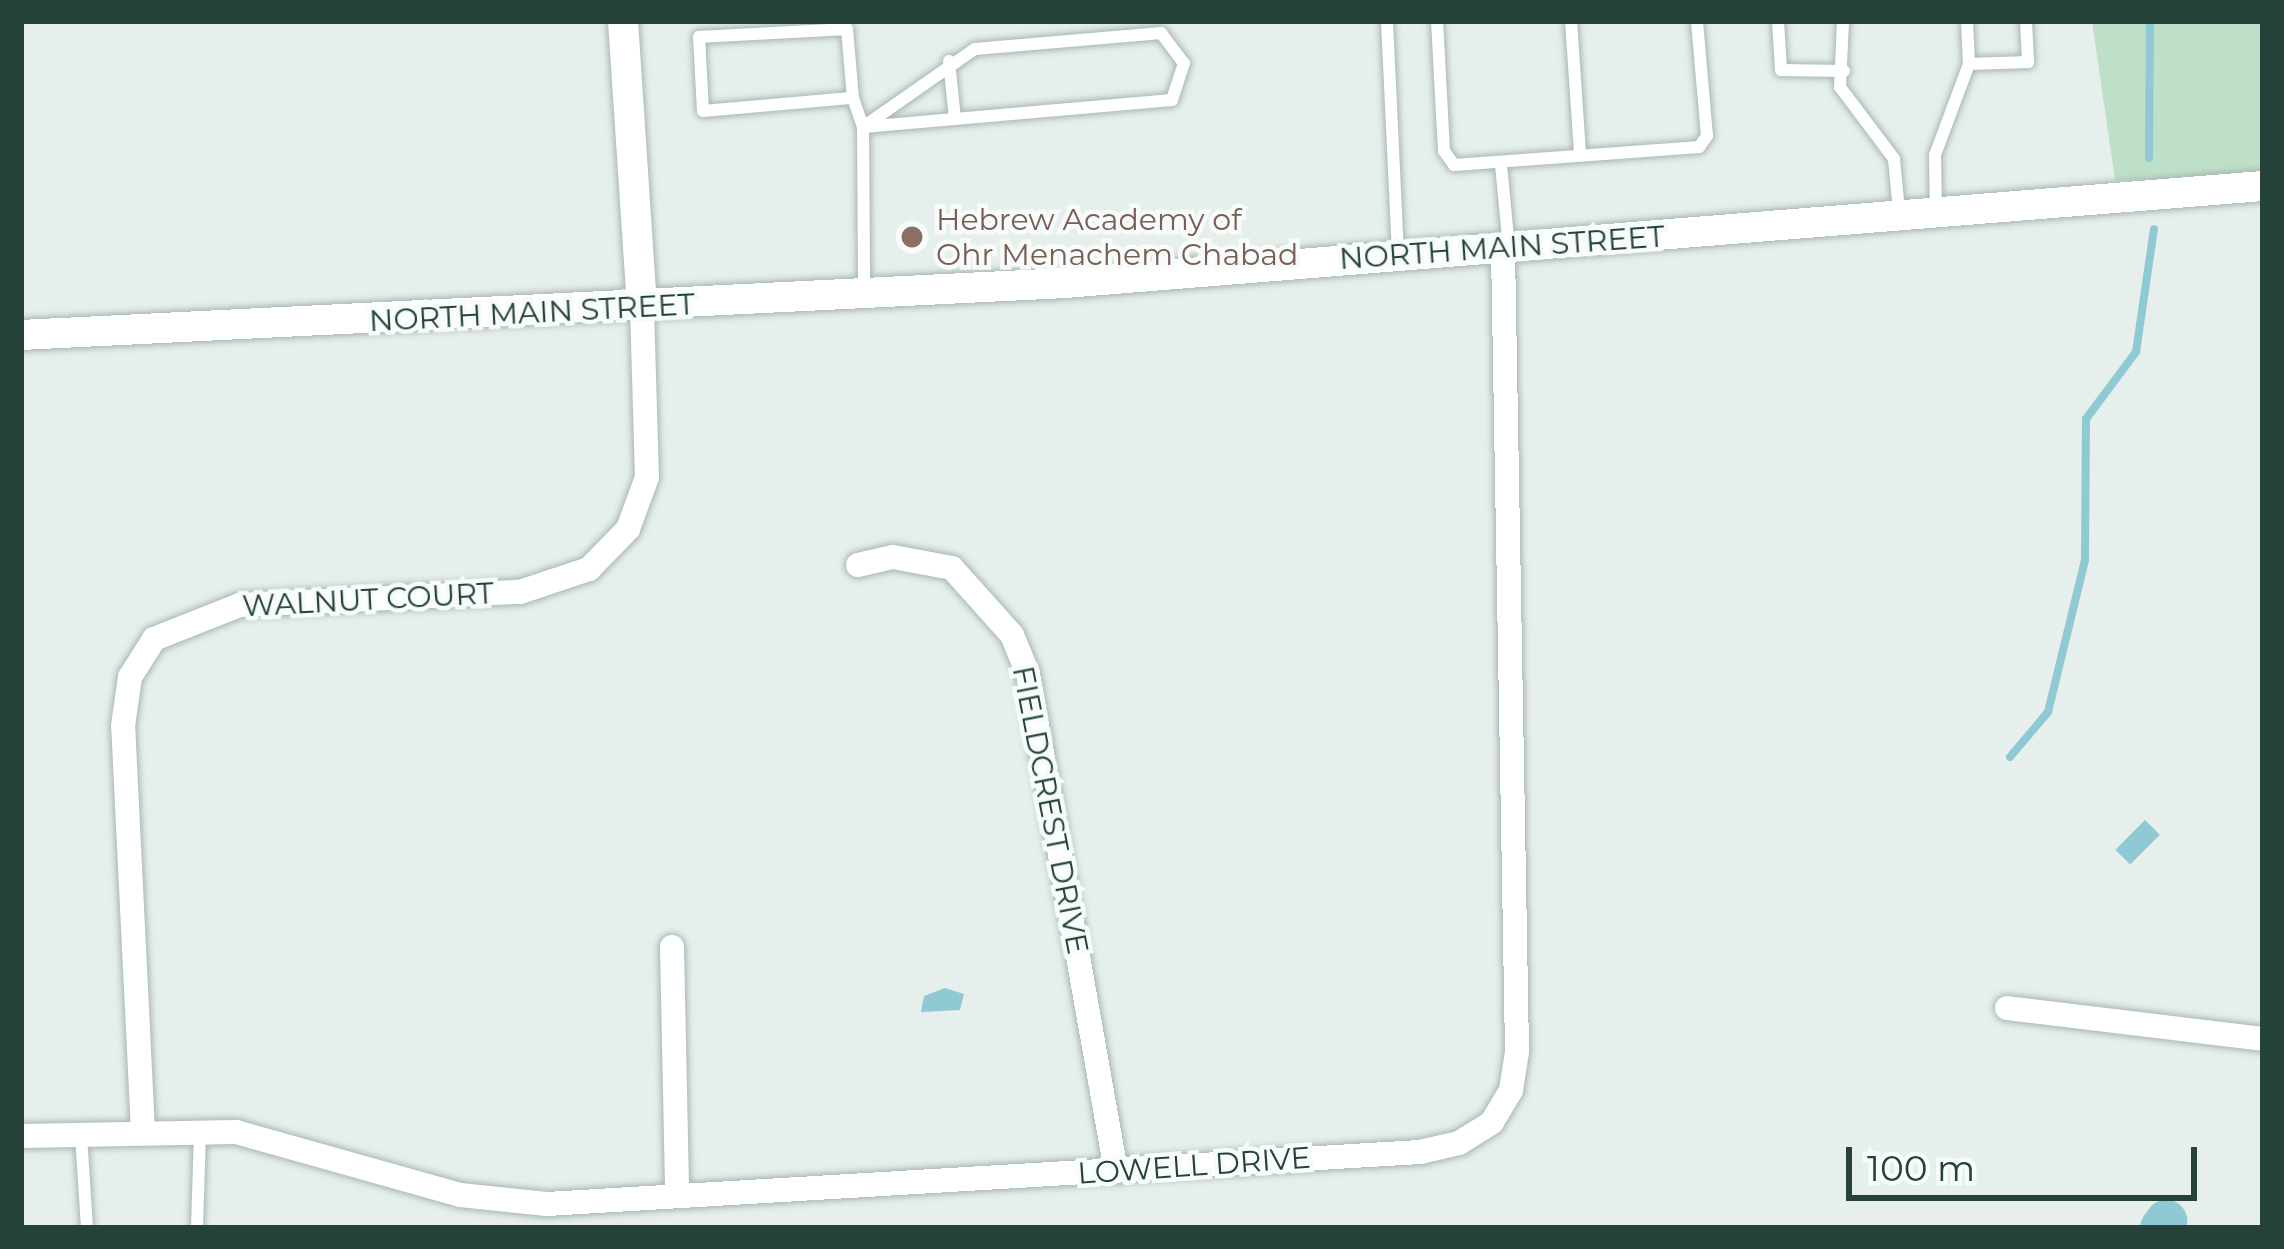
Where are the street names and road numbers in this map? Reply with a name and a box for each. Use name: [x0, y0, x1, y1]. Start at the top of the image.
street label: NORTH MAIN STREET: [1338, 219, 1666, 277]
street label: NORTH MAIN STREET: [368, 286, 696, 340]
street label: WALNUT COURT: [241, 575, 495, 625]
street label: FIELDCREST DRIVE: [1004, 663, 1096, 957]
street label: LOWELL DRIVE: [1076, 1140, 1312, 1192]

